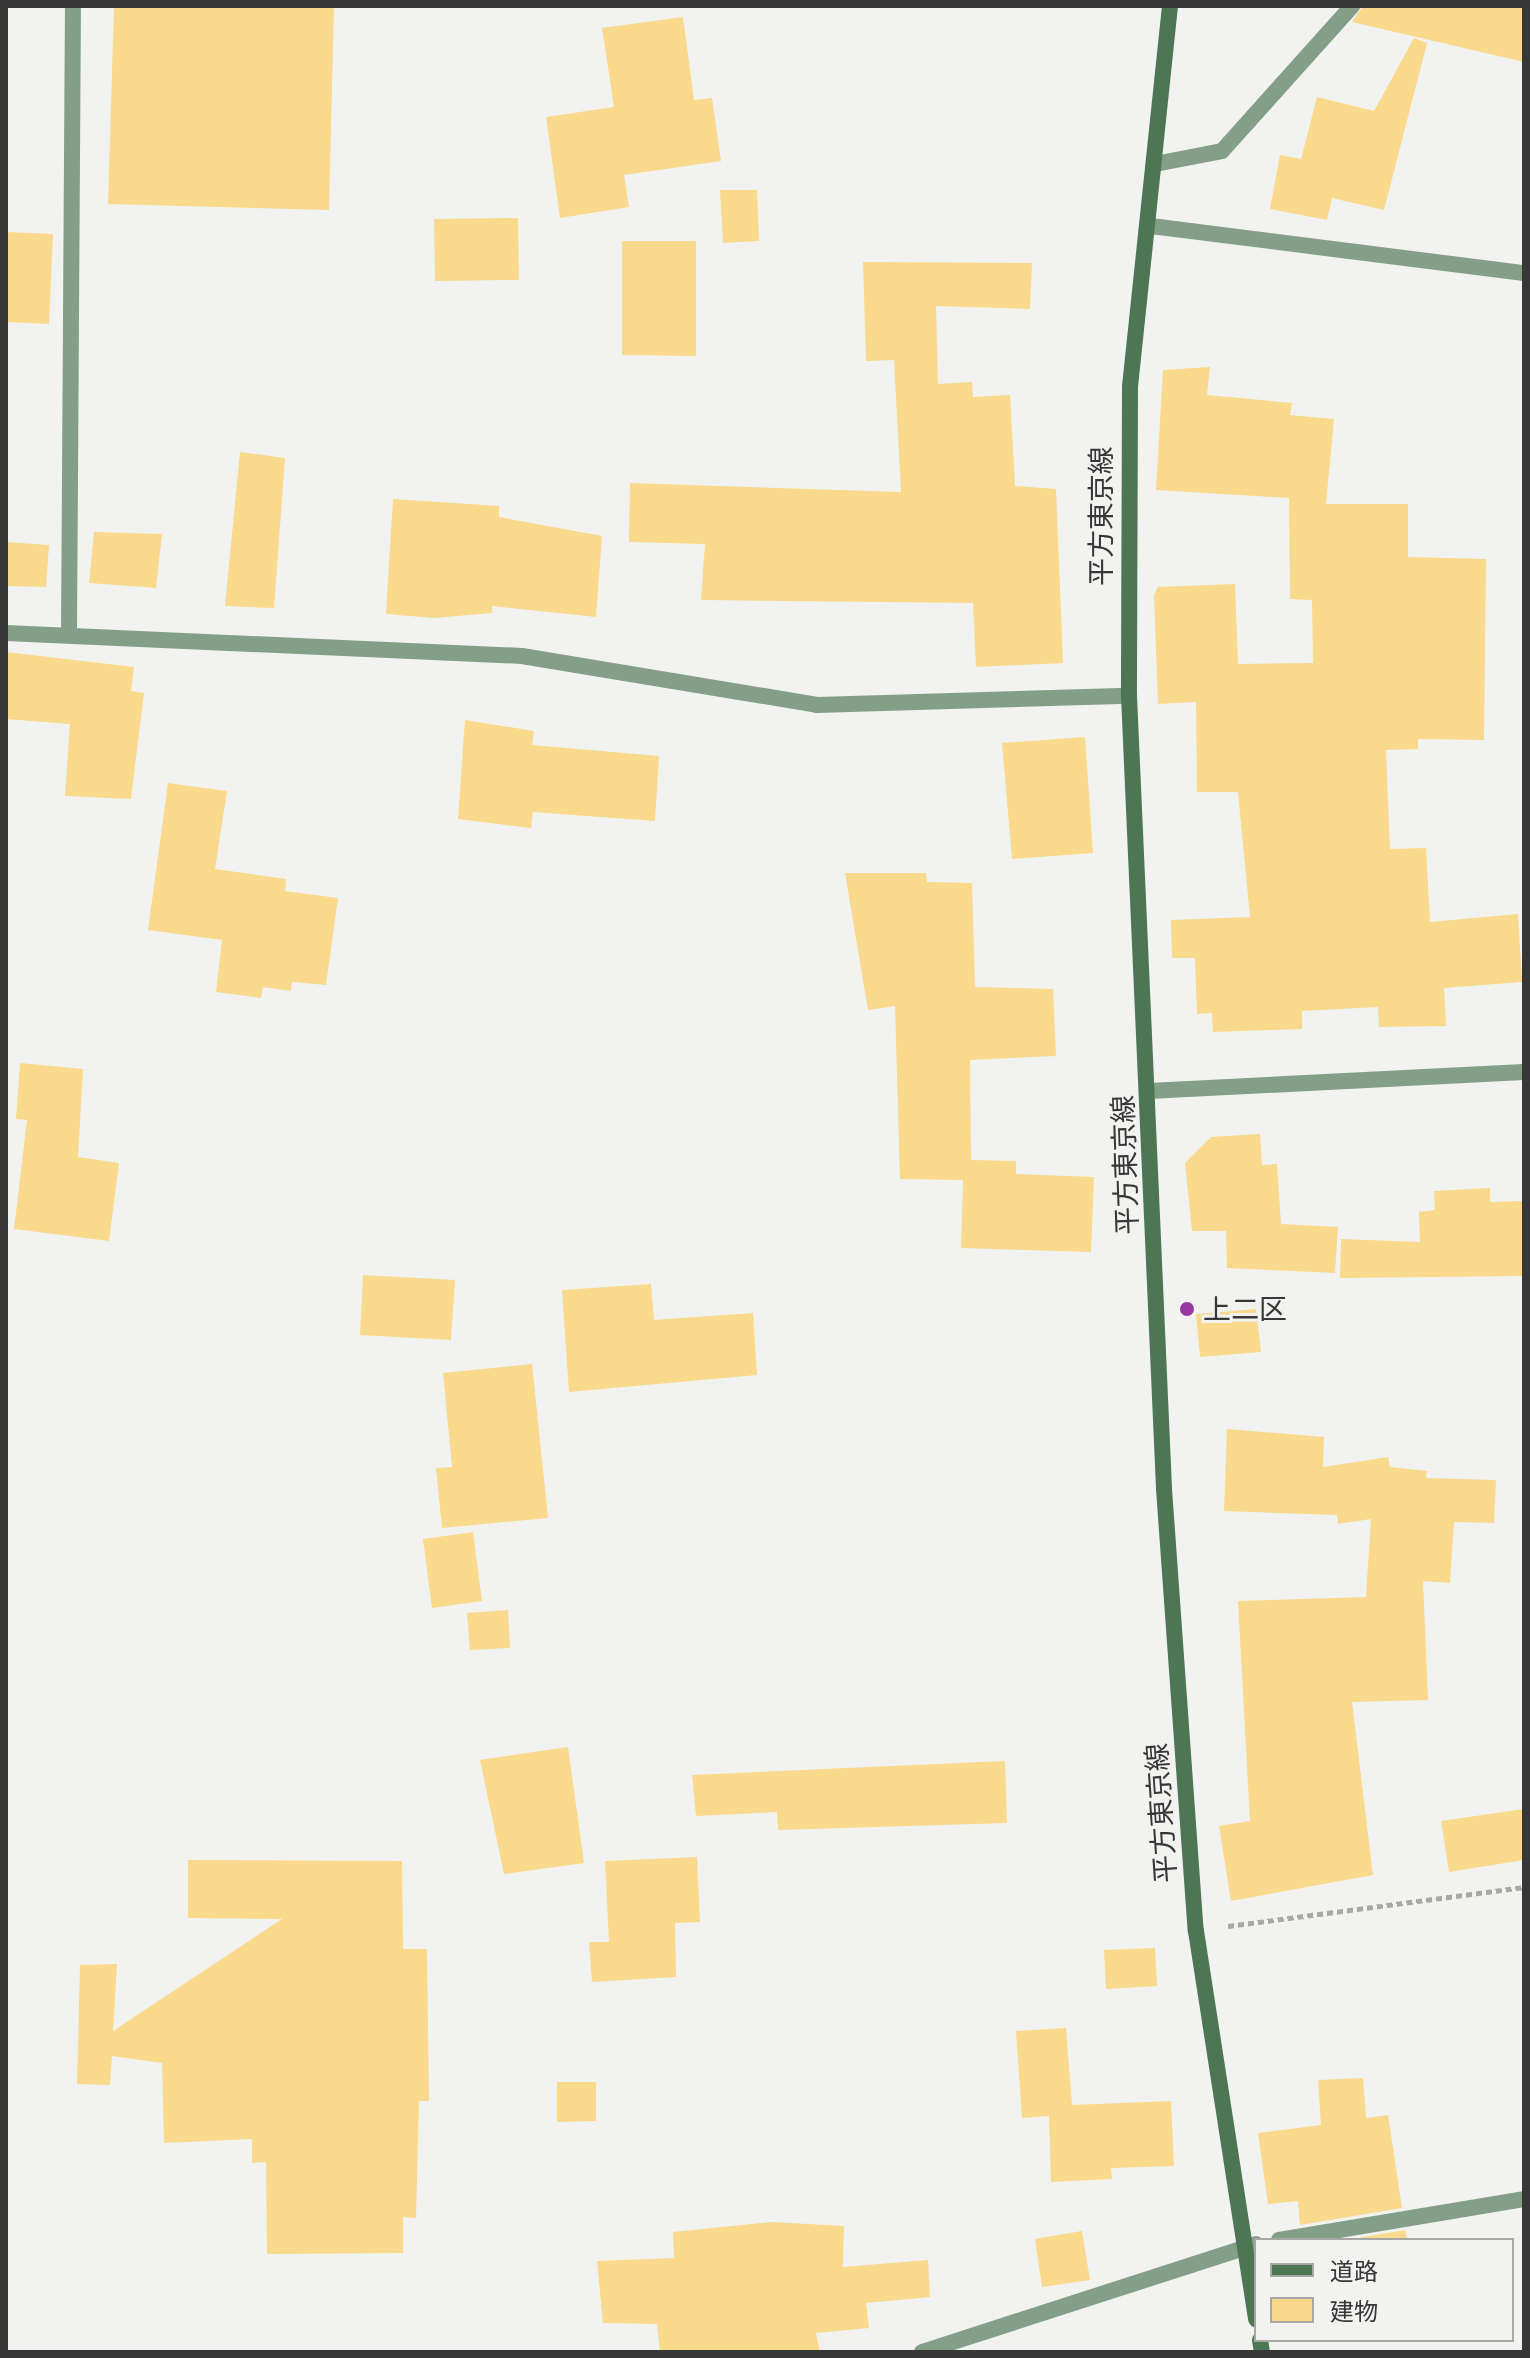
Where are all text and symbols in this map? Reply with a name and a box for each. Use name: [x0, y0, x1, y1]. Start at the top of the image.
street label: 平方東京線: [1084, 446, 1118, 586]
street label: 平方東京線: [1106, 1094, 1144, 1236]
place label: 上二区: [1203, 1292, 1287, 1326]
marker: 上二区: [1178, 1300, 1196, 1318]
street label: 平方東京線: [1139, 1742, 1183, 1884]
legend: [1254, 2238, 1514, 2342]
text: 道路: [1330, 2253, 1378, 2289]
text: 建物: [1330, 2293, 1378, 2329]

